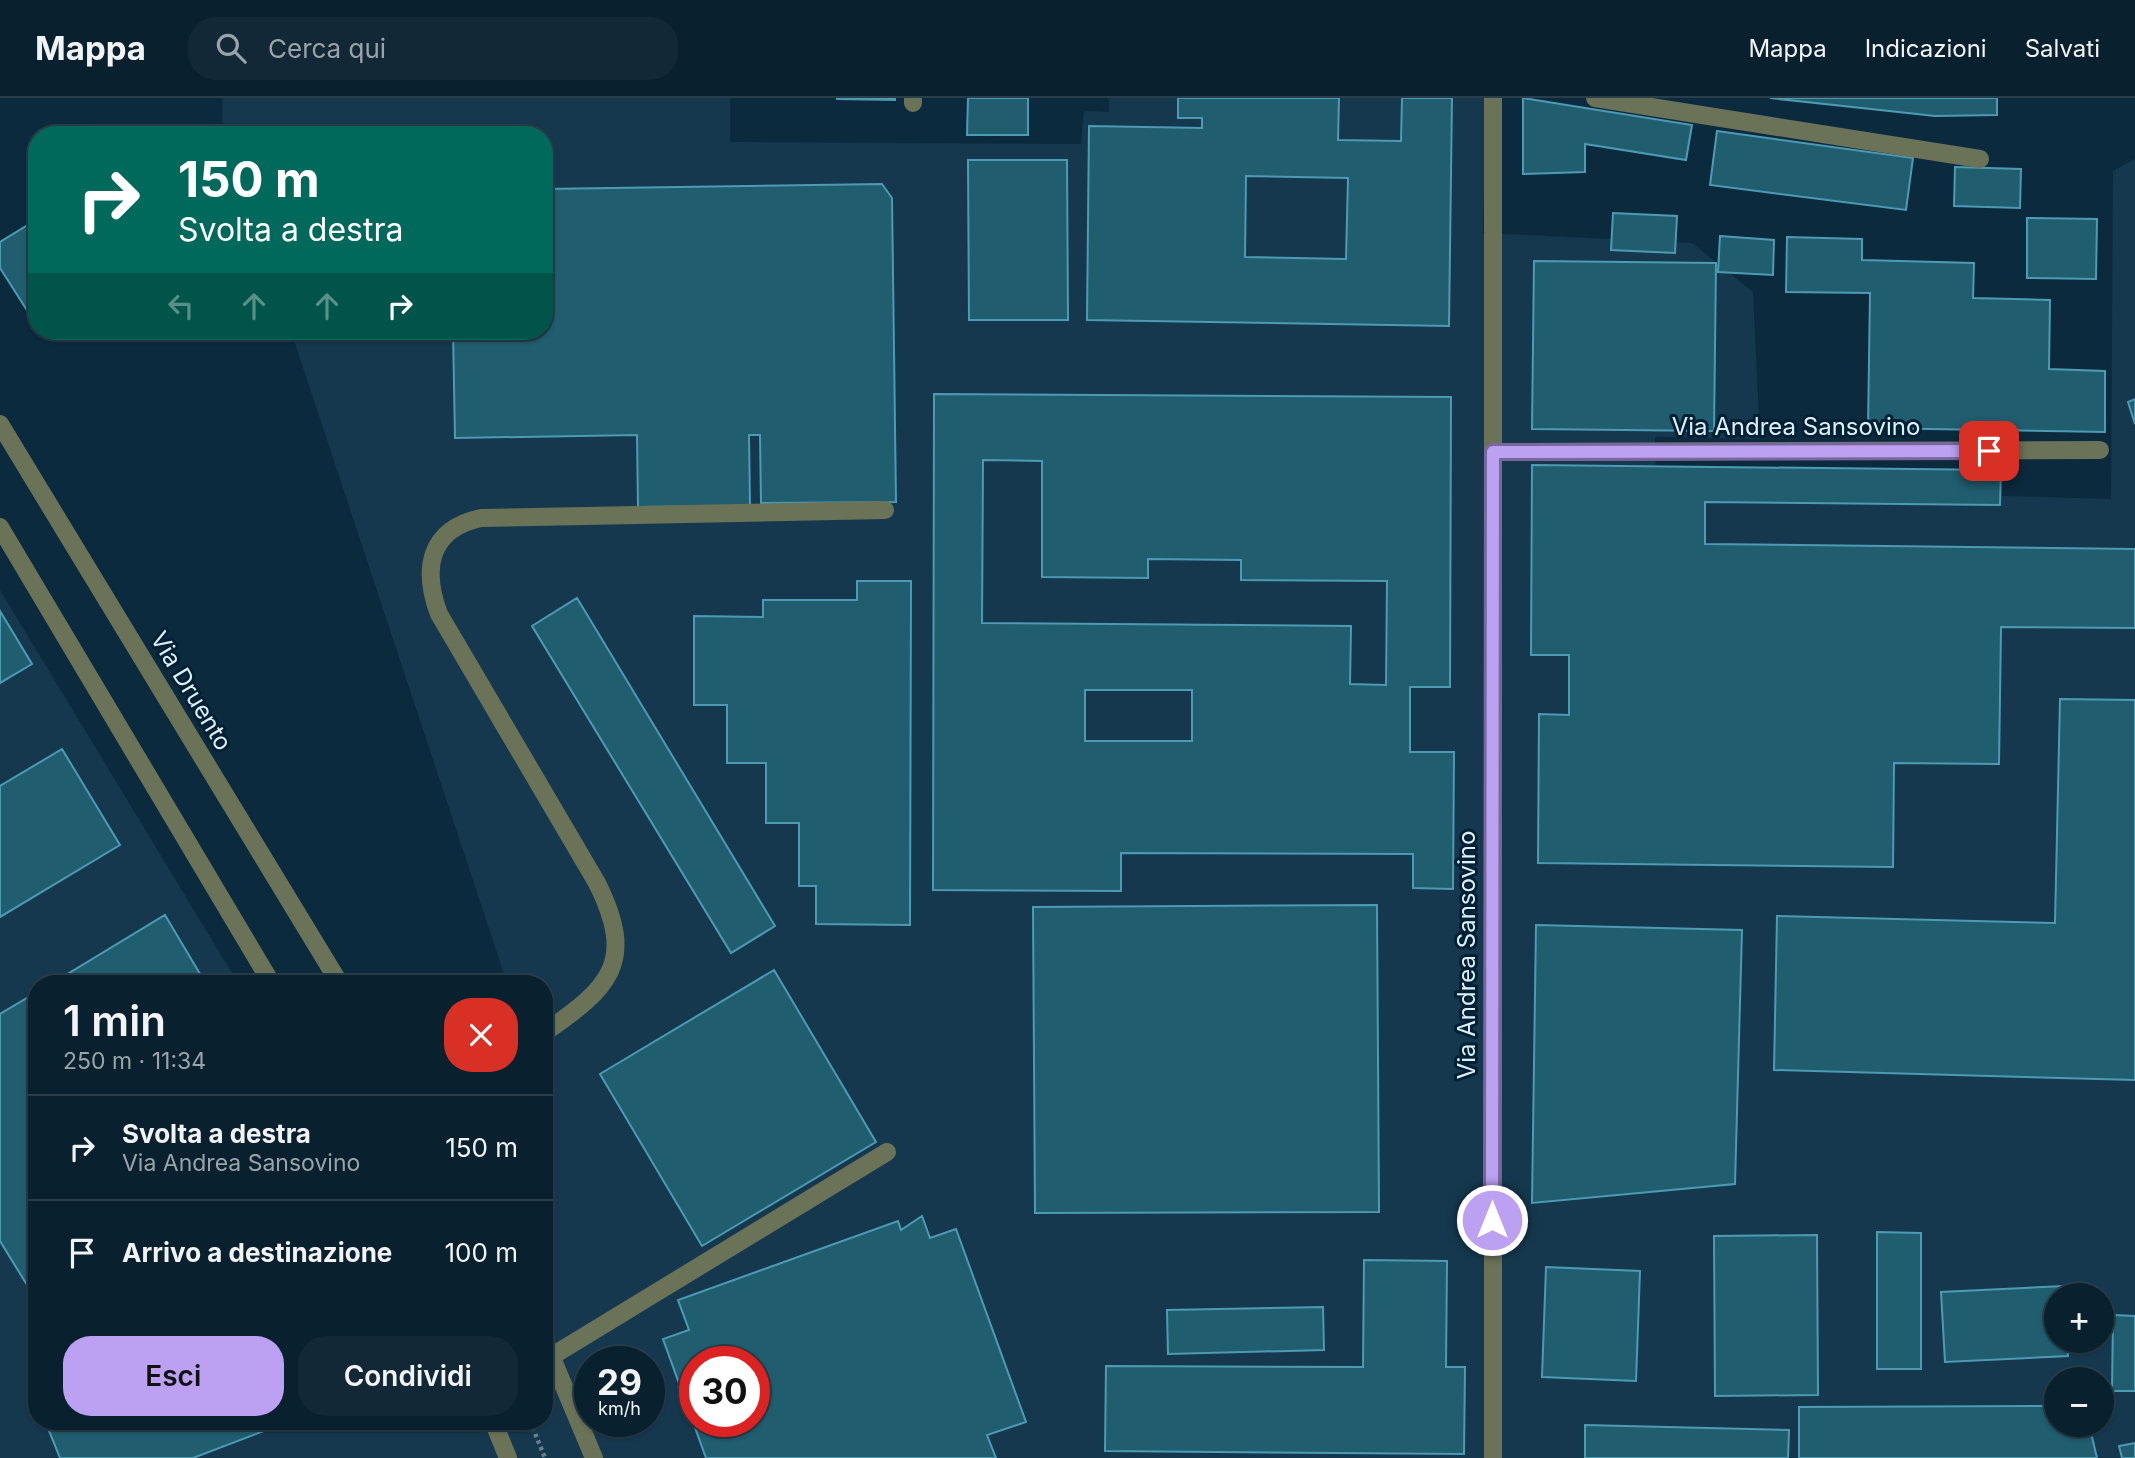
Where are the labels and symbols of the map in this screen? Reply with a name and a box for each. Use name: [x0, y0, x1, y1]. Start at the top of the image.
street label: Via Andrea Sansovino: [1672, 412, 1920, 441]
pin: [1959, 421, 2019, 481]
street label: Via Druento: [145, 626, 238, 755]
street label: Via Andrea Sansovino: [1452, 831, 1481, 1079]
position arrow: [1455, 1183, 1529, 1257]
speed limit sign: 30: [679, 1346, 770, 1437]

